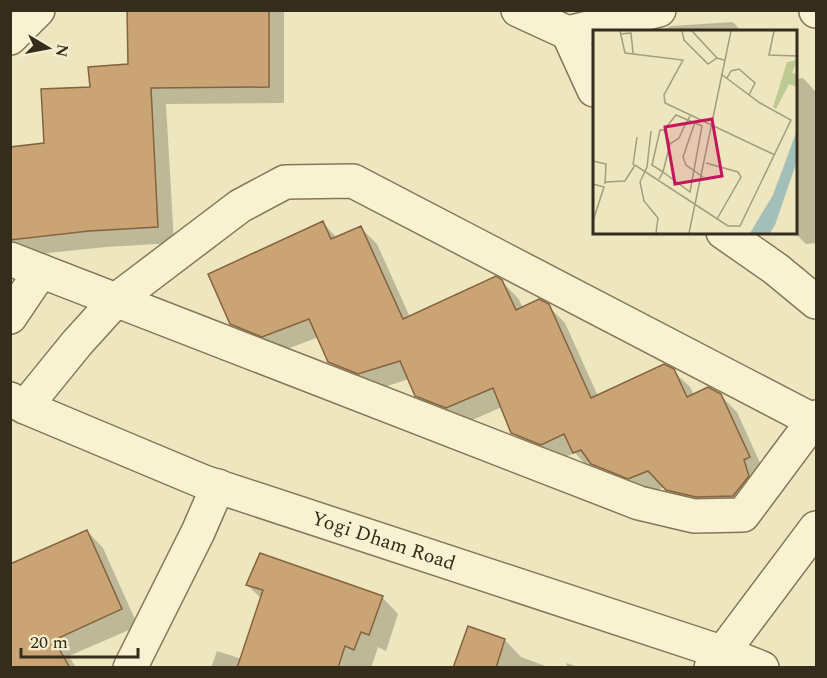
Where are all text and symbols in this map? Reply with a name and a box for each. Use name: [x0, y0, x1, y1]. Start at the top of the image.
north arrow: [18, 18, 78, 78]
inset map: [593, 30, 797, 234]
text: N: [49, 42, 75, 59]
street label: Yogi Dham Road: [307, 503, 459, 579]
scale bar: [21, 621, 138, 659]
text: 20 m: [30, 629, 68, 656]

